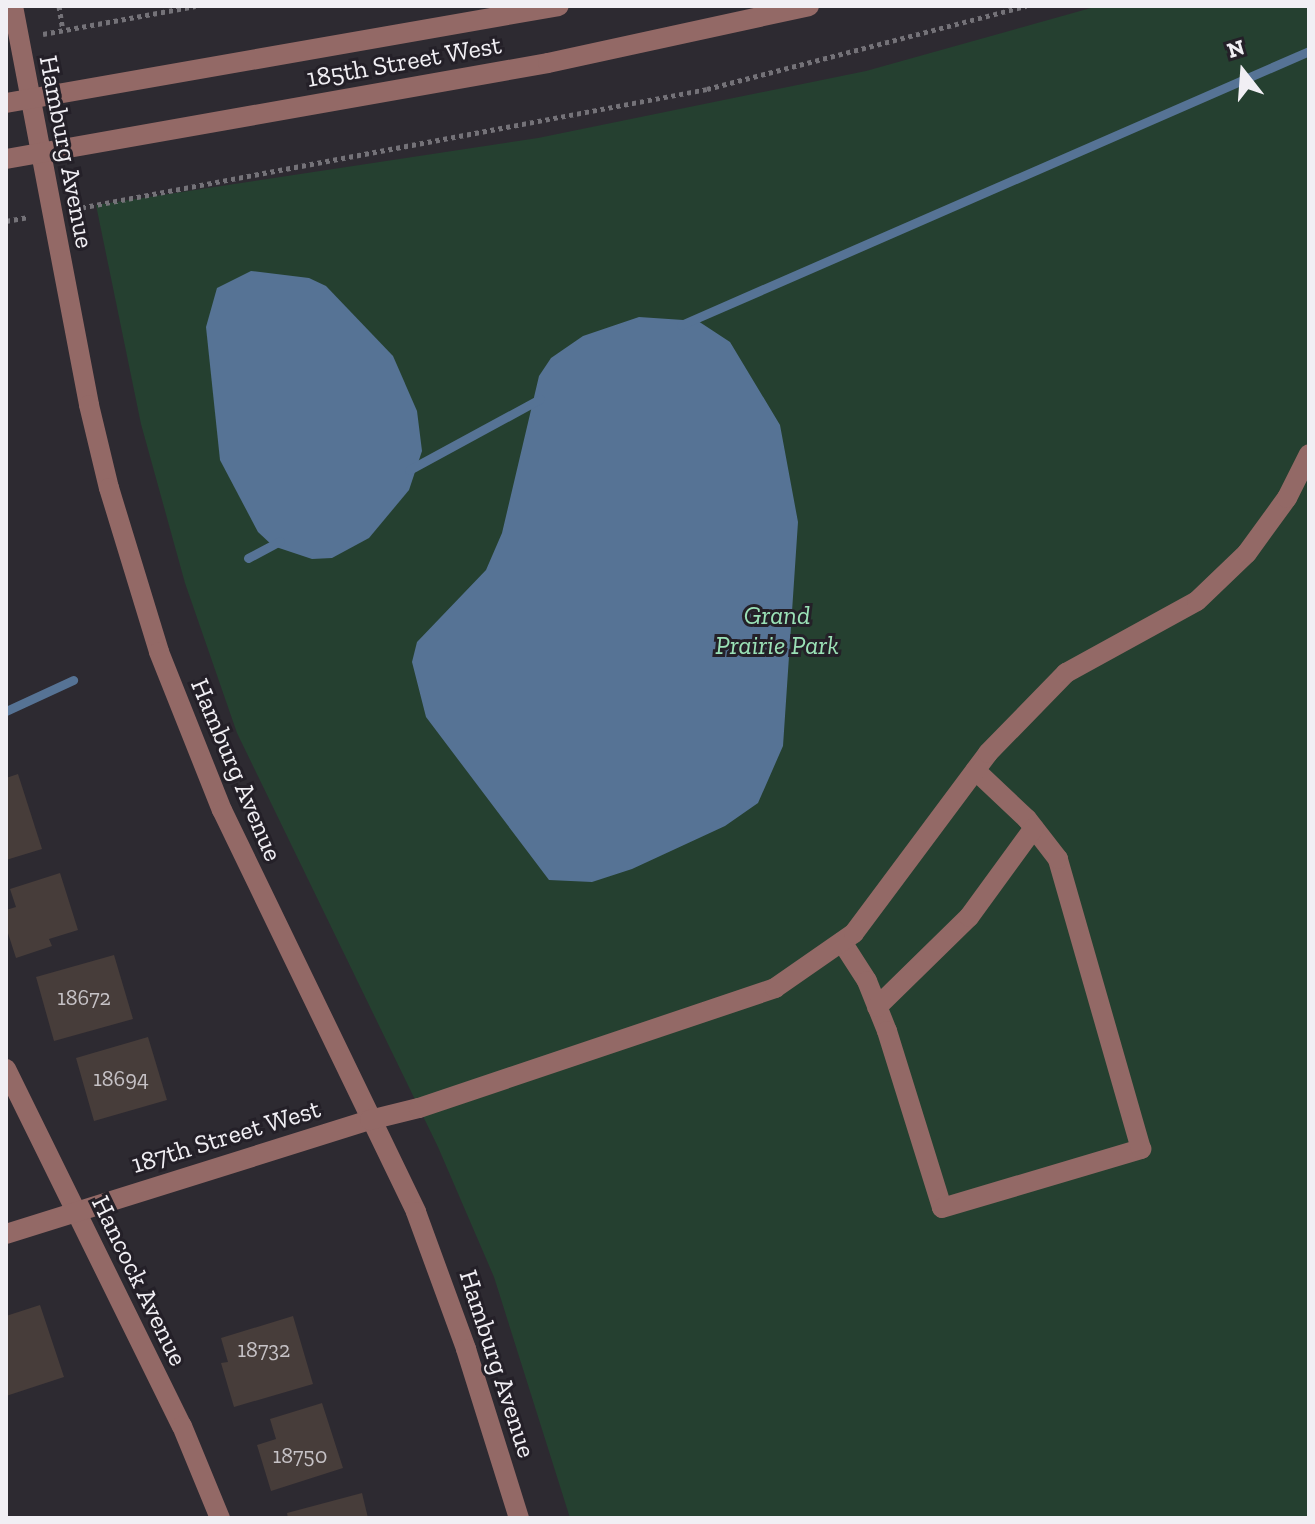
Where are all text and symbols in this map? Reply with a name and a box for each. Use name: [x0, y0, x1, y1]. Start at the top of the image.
street label: 185th Street West: [304, 29, 504, 95]
north arrow: [1203, 32, 1283, 112]
text: N: [1224, 33, 1248, 64]
street label: Hamburg Avenue: [32, 53, 100, 251]
park label: Grand Prairie Park: [715, 600, 839, 662]
street label: Hamburg Avenue: [183, 674, 289, 866]
house number: 18672: [57, 985, 111, 1011]
house number: 18694: [93, 1066, 149, 1092]
street label: 187th Street West: [127, 1093, 325, 1181]
street label: Hancock Avenue: [84, 1191, 194, 1371]
street label: Hamburg Avenue: [452, 1266, 542, 1462]
house number: 18732: [238, 1337, 290, 1363]
house number: 18750: [273, 1443, 327, 1469]

